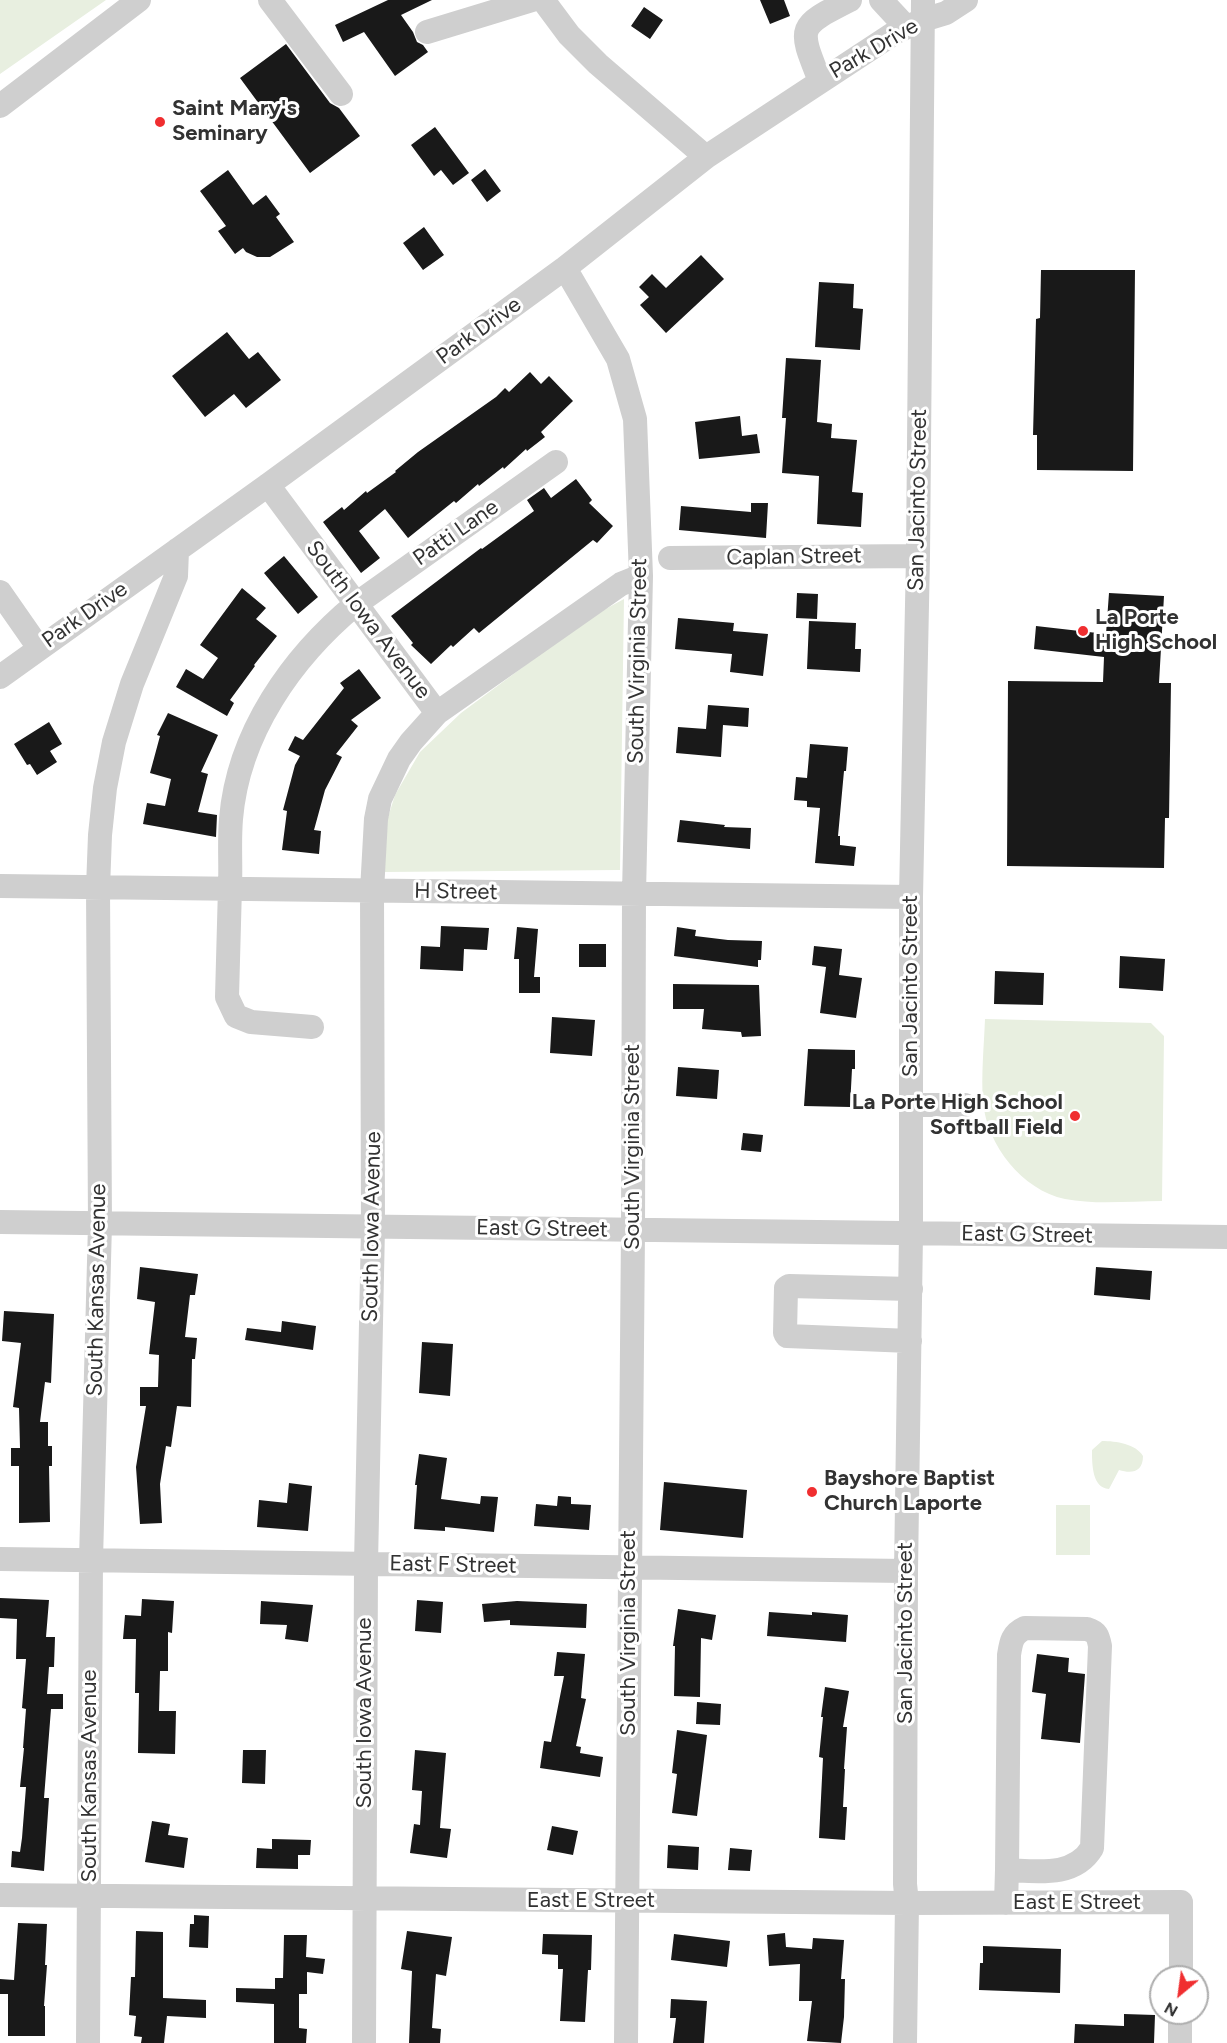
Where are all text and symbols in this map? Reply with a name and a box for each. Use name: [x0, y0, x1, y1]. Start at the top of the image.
street label: Park Drive: [825, 13, 923, 85]
place label: Saint Mary's Seminary: [172, 96, 297, 148]
marker: Saint Mary's Seminary: [153, 115, 167, 129]
street label: Park Drive: [432, 291, 526, 371]
street label: San Jacinto Street: [903, 409, 933, 591]
street label: Patti Lane: [408, 494, 504, 572]
street label: South Iowa Avenue: [300, 536, 436, 704]
street label: Caplan Street: [726, 543, 862, 571]
street label: South Virginia Street: [623, 558, 653, 764]
street label: Park Drive: [37, 576, 133, 654]
place label: La Porte High School: [1095, 605, 1217, 656]
marker: La Porte High School: [1076, 624, 1090, 638]
street label: H Street: [414, 878, 498, 906]
street label: San Jacinto Street: [898, 895, 924, 1077]
street label: South Virginia Street: [620, 1044, 646, 1250]
place label: La Porte High School Softball Field: [852, 1090, 1063, 1142]
marker: La Porte High School Softball Field: [1068, 1109, 1082, 1123]
street label: South Iowa Avenue: [357, 1131, 387, 1323]
street label: South Kansas Avenue: [82, 1183, 112, 1397]
street label: East G Street: [476, 1215, 608, 1243]
street label: East G Street: [961, 1221, 1093, 1249]
place label: Bayshore Baptist Church Laporte: [824, 1466, 995, 1518]
marker: Bayshore Baptist Church Laporte: [805, 1485, 819, 1499]
street label: South Virginia Street: [616, 1530, 642, 1736]
street label: San Jacinto Street: [893, 1542, 919, 1724]
street label: East F Street: [389, 1551, 517, 1579]
street label: South Iowa Avenue: [352, 1617, 378, 1809]
street label: South Kansas Avenue: [77, 1670, 103, 1882]
street label: East E Street: [527, 1888, 655, 1914]
street label: East E Street: [1013, 1890, 1141, 1916]
north arrow: [1149, 1965, 1209, 2025]
text: N: [1161, 1998, 1181, 2021]

